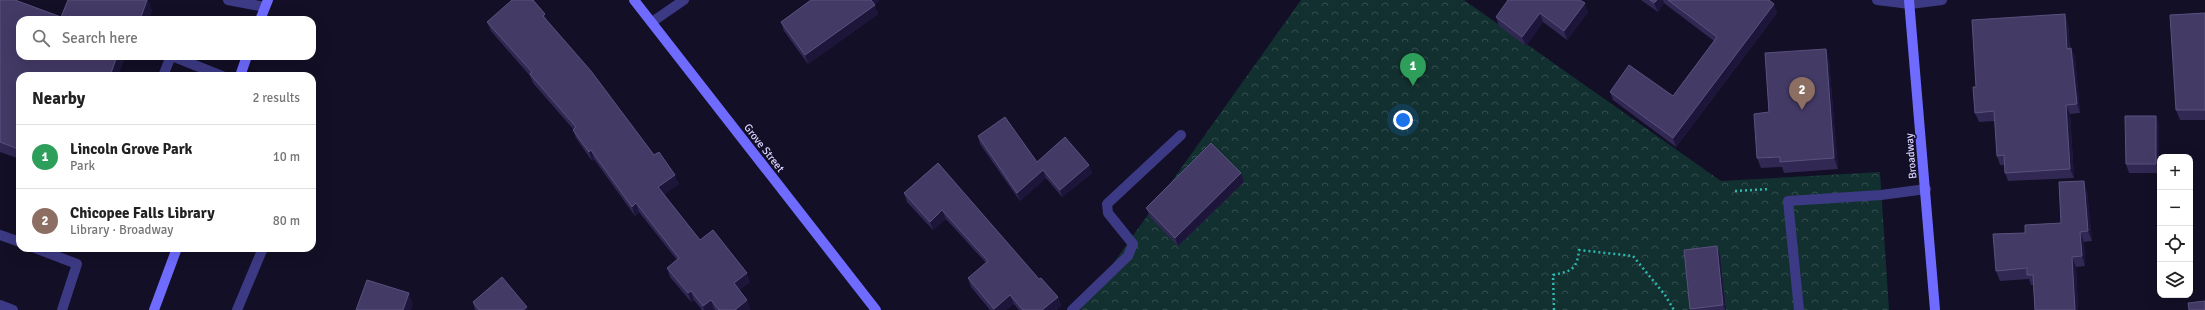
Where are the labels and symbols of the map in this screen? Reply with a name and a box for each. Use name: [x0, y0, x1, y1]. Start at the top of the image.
pin: 1: [1400, 53, 1426, 86]
pin: 2: [1789, 77, 1815, 110]
your location: [1393, 110, 1413, 130]
street label: Grove Street: [741, 121, 787, 175]
street label: Broadway: [1902, 132, 1919, 179]

